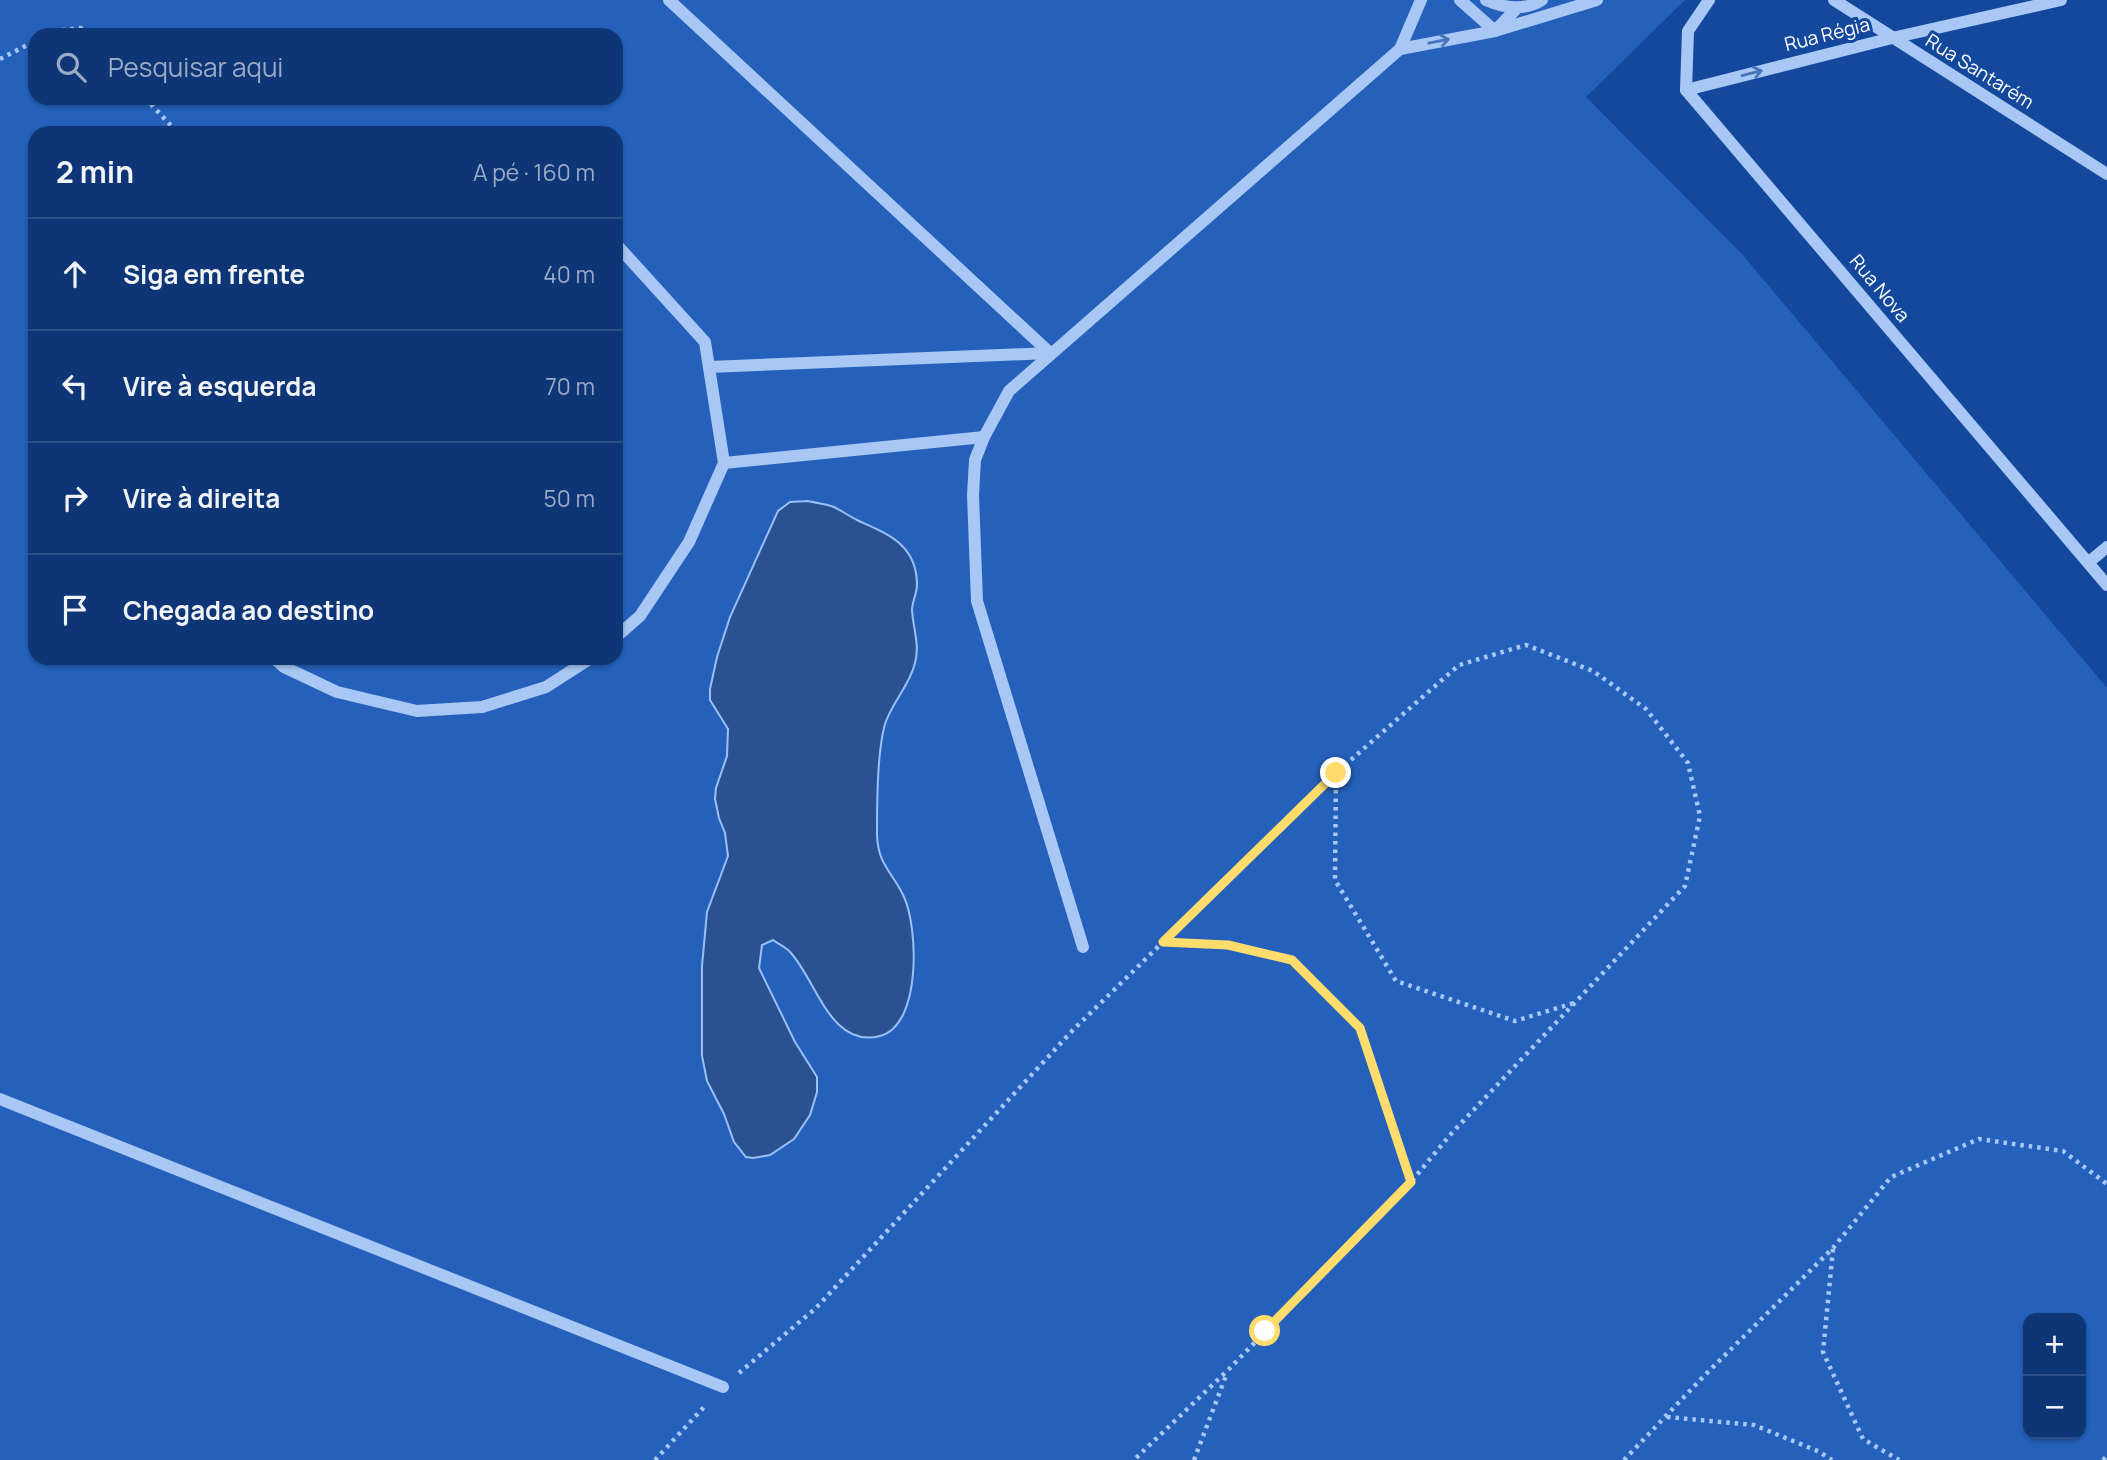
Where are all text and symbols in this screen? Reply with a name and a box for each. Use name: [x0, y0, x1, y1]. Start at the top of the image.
street label: Rua Régia: [1782, 11, 1872, 57]
street label: Rua Santarém: [1921, 27, 2039, 115]
search box: [28, 28, 623, 105]
one-way arrow: [1427, 34, 1450, 48]
icon: search: [52, 48, 90, 86]
text: Pesquisar aqui: [108, 49, 283, 85]
one-way arrow: [1740, 66, 1763, 79]
text: 2 min: [56, 151, 134, 192]
text: A pé · 160 m: [473, 156, 595, 188]
street label: Rua Nova: [1844, 249, 1916, 327]
icon: ahead: [56, 255, 94, 293]
text: Siga em frente: [123, 256, 305, 292]
text: 40 m: [543, 258, 595, 290]
icon: left: [56, 367, 94, 405]
text: Vire à esquerda: [123, 368, 316, 404]
text: 70 m: [545, 370, 595, 402]
icon: right: [56, 479, 94, 517]
text: Vire à direita: [123, 480, 280, 516]
text: 50 m: [544, 482, 595, 514]
icon: arrive: [56, 591, 94, 629]
text: Chegada ao destino: [123, 592, 374, 628]
route end: [1320, 757, 1351, 788]
map controls: [2023, 1313, 2086, 1439]
button: +: [2023, 1313, 2086, 1376]
route start: [1249, 1315, 1280, 1346]
button: −: [2023, 1376, 2086, 1439]

